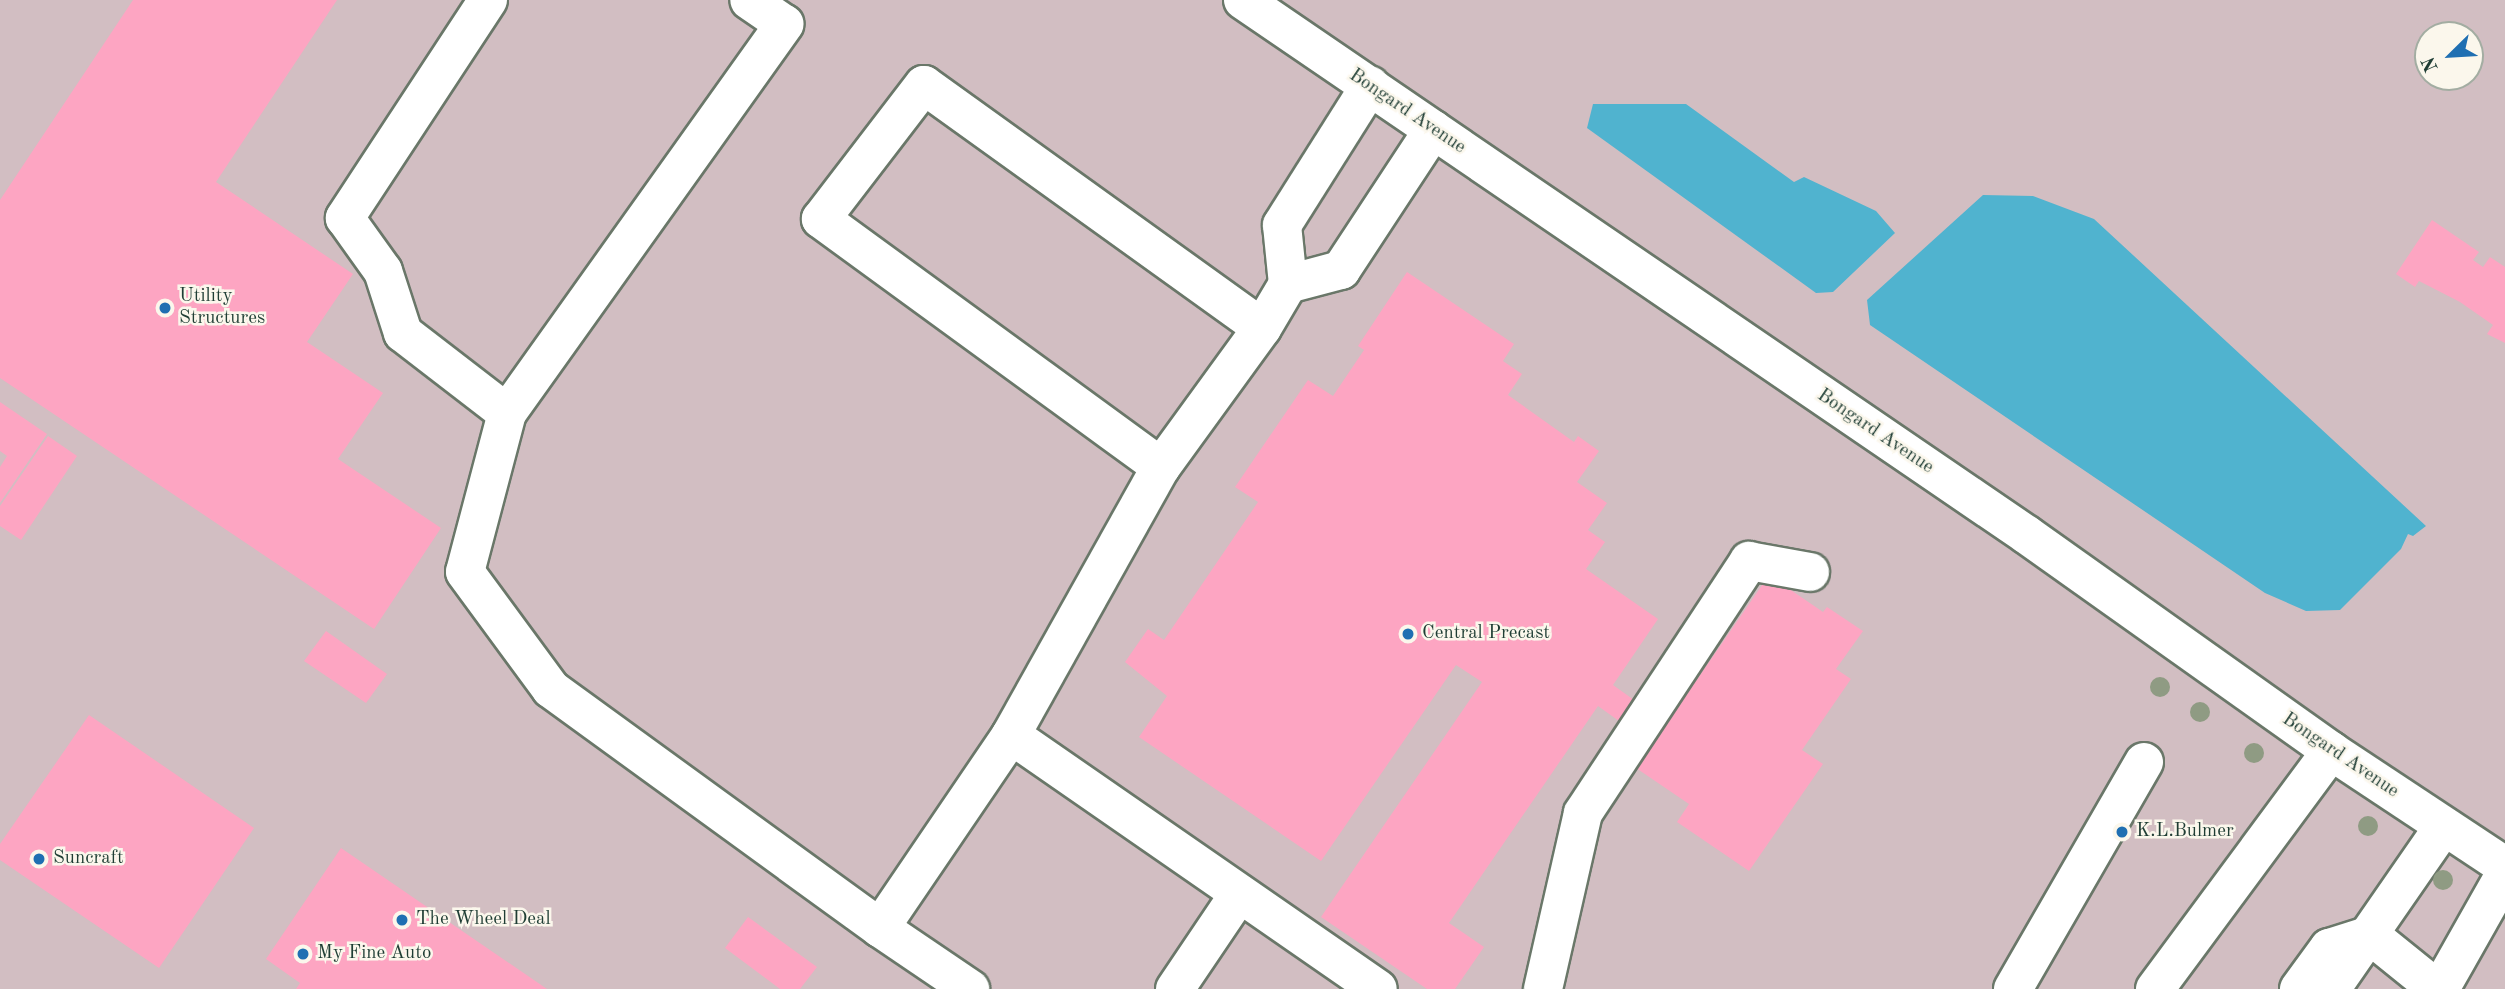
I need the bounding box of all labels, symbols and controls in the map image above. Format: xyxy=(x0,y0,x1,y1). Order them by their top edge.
north arrow xyxy=(2414,21,2484,91)
text: N xyxy=(2420,53,2443,74)
street label: Bongard Avenue xyxy=(1344,65,1470,159)
place label: Utility Structures xyxy=(179,286,265,330)
marker: Utility Structures xyxy=(157,300,173,316)
street label: Bongard Avenue xyxy=(1812,385,1938,479)
place label: Central Precast xyxy=(1422,623,1550,645)
marker: Central Precast xyxy=(1400,626,1416,642)
street label: Bongard Avenue xyxy=(2277,709,2403,803)
place label: K.L.Bulmer xyxy=(2136,821,2234,843)
marker: K.L.Bulmer xyxy=(2114,824,2130,840)
place label: Suncraft xyxy=(53,848,124,870)
marker: Suncraft xyxy=(31,851,47,867)
place label: The Wheel Deal xyxy=(416,909,551,931)
marker: The Wheel Deal xyxy=(394,912,410,928)
place label: My Fine Auto xyxy=(317,943,431,965)
marker: My Fine Auto xyxy=(295,946,311,962)

